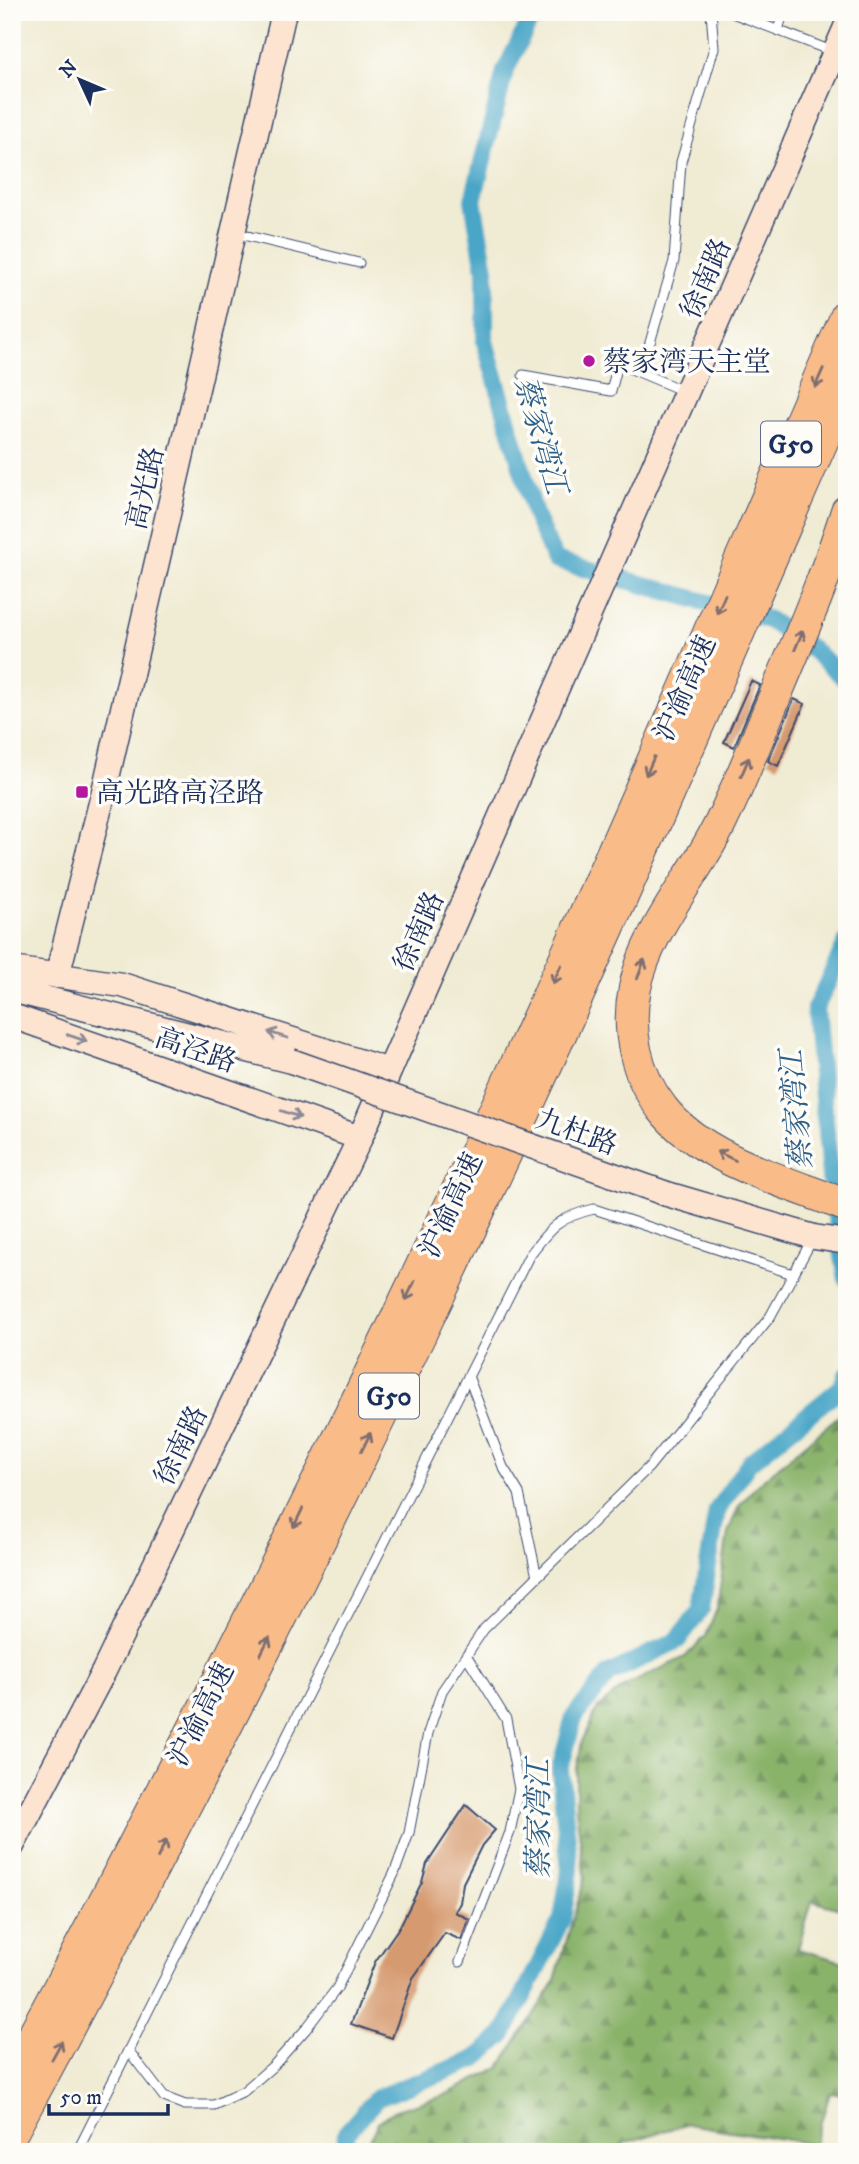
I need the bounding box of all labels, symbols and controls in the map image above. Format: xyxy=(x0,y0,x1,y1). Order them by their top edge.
north arrow xyxy=(46,46,116,116)
text: N xyxy=(55,55,83,83)
street label: 徐南路 xyxy=(673,233,739,324)
place label: 蔡家湾天主堂 xyxy=(603,345,771,380)
marker: 蔡家湾天主堂 xyxy=(581,353,597,369)
one-way arrow xyxy=(812,366,825,388)
water label: 蔡家湾江 xyxy=(505,373,575,502)
road number: G50 xyxy=(761,422,821,466)
street label: 高光路 xyxy=(119,443,172,533)
one-way arrow xyxy=(714,593,727,615)
street label: 沪渝高速 xyxy=(647,630,724,747)
one-way arrow xyxy=(794,630,807,651)
one-way arrow xyxy=(642,755,655,776)
one-way arrow xyxy=(739,757,752,779)
place label: 高光路高泾路 xyxy=(96,776,264,811)
marker: 高光路高泾路 xyxy=(74,784,90,800)
street label: 徐南路 xyxy=(386,886,452,977)
one-way arrow xyxy=(636,959,648,981)
one-way arrow xyxy=(550,963,563,984)
street label: 高泾路 xyxy=(150,1020,241,1081)
one-way arrow xyxy=(267,1028,289,1041)
one-way arrow xyxy=(65,1033,87,1046)
water label: 蔡家湾江 xyxy=(773,1045,821,1171)
street label: 九杜路 xyxy=(531,1102,622,1163)
one-way arrow xyxy=(280,1109,302,1121)
street label: 沪渝高速 xyxy=(412,1147,491,1264)
one-way arrow xyxy=(716,1148,736,1162)
one-way arrow xyxy=(402,1280,416,1301)
road number: G50 xyxy=(359,1373,419,1418)
street label: 徐南路 xyxy=(147,1400,215,1491)
one-way arrow xyxy=(360,1432,374,1453)
one-way arrow xyxy=(291,1507,305,1528)
one-way arrow xyxy=(259,1636,273,1657)
street label: 沪渝高速 xyxy=(160,1657,242,1773)
water label: 蔡家湾江 xyxy=(521,1755,558,1879)
one-way arrow xyxy=(156,1839,170,1860)
one-way arrow xyxy=(50,2041,64,2061)
scale bar xyxy=(49,2073,168,2117)
text: 50 m xyxy=(60,2085,102,2111)

